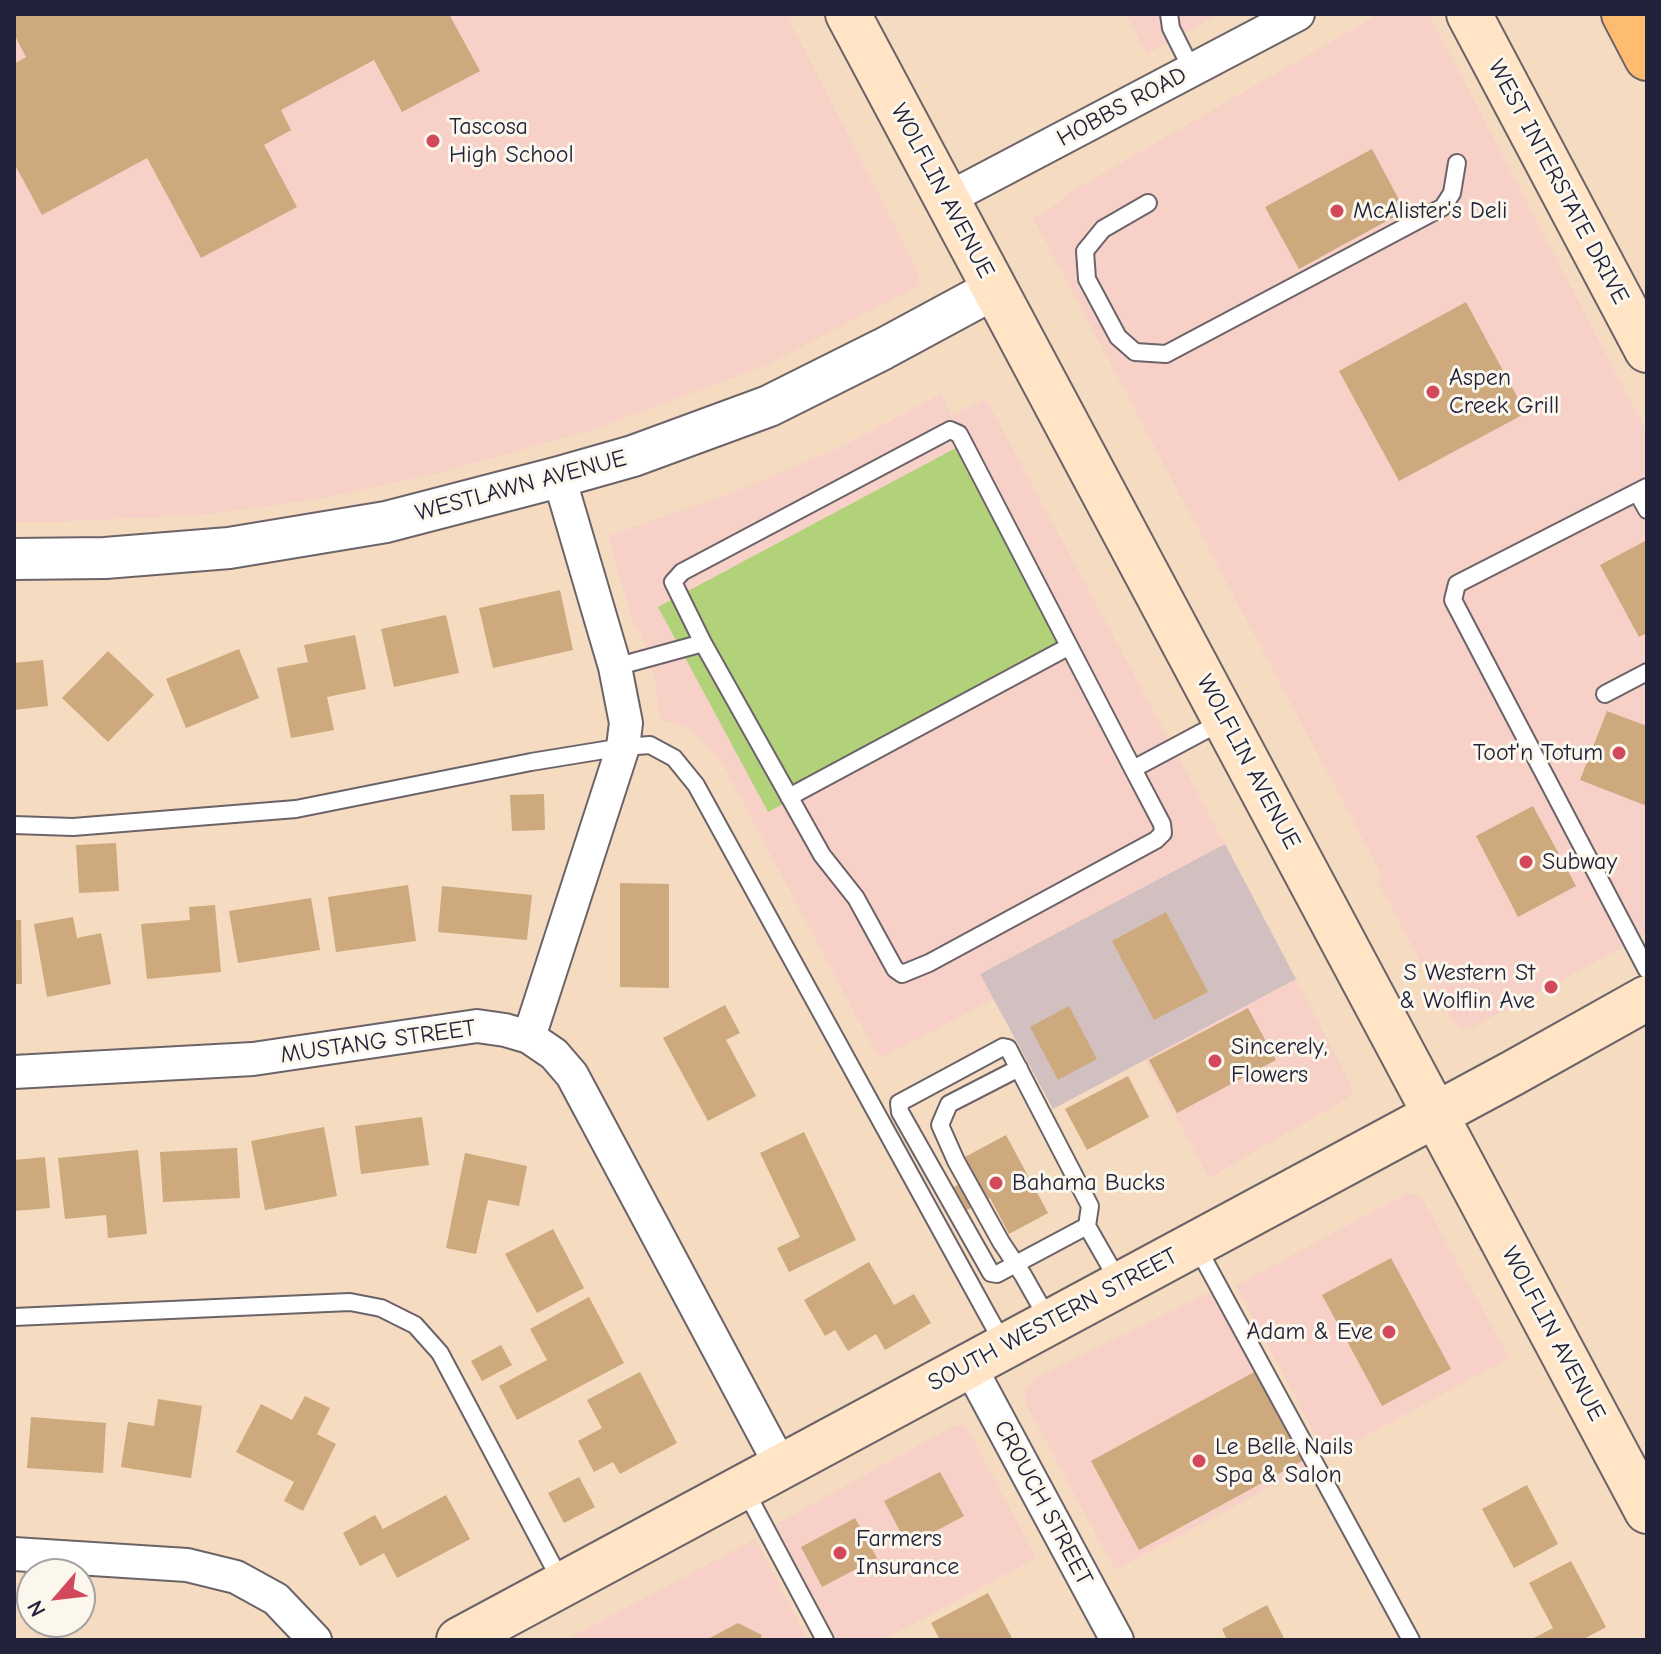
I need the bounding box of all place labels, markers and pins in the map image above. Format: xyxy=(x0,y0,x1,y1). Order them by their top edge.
place label: Tascosa High School xyxy=(449,113,574,169)
marker: Tascosa High School xyxy=(424,132,442,150)
place label: McAlister's Deli xyxy=(1353,197,1508,225)
marker: McAlister's Deli xyxy=(1328,202,1346,220)
place label: Aspen Creek Grill xyxy=(1449,364,1559,420)
marker: Aspen Creek Grill xyxy=(1424,383,1442,401)
place label: Toot'n Totum xyxy=(1473,739,1603,767)
marker: Toot'n Totum xyxy=(1610,744,1628,762)
place label: Subway xyxy=(1542,848,1617,876)
marker: Subway xyxy=(1517,853,1535,871)
place label: S Western St & Wolflin Ave xyxy=(1400,959,1535,1015)
marker: S Western St & Wolflin Ave xyxy=(1542,978,1560,996)
place label: Sincerely, Flowers xyxy=(1231,1033,1328,1089)
marker: Sincerely, Flowers xyxy=(1206,1052,1224,1070)
place label: Bahama Bucks xyxy=(1012,1169,1165,1197)
marker: Bahama Bucks xyxy=(987,1174,1005,1192)
place label: Adam & Eve xyxy=(1247,1318,1373,1346)
marker: Adam & Eve xyxy=(1380,1323,1398,1341)
place label: Le Belle Nails Spa & Salon xyxy=(1215,1433,1353,1489)
marker: Le Belle Nails Spa & Salon xyxy=(1190,1452,1208,1470)
place label: Farmers Insurance xyxy=(856,1525,959,1581)
marker: Farmers Insurance xyxy=(831,1544,849,1562)

